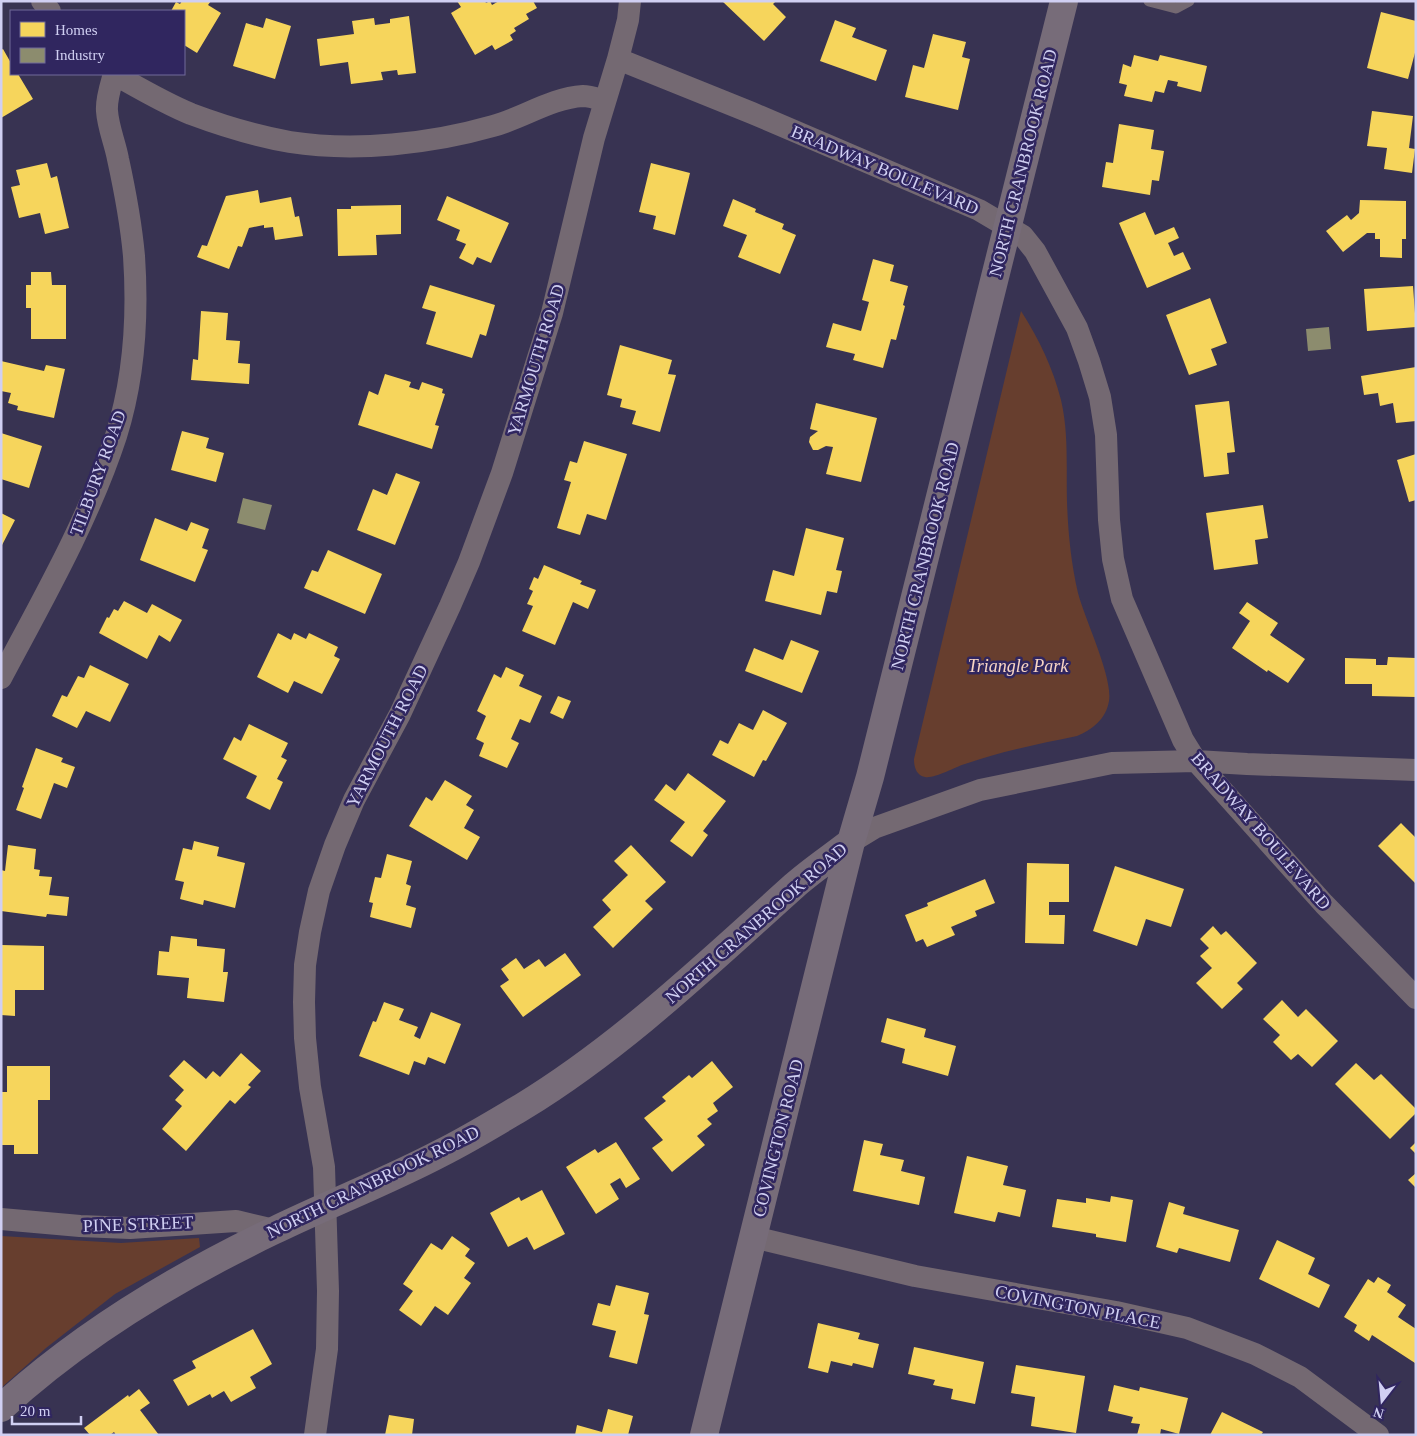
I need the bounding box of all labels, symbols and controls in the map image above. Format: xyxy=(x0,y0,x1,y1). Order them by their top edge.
legend xyxy=(10,10,185,75)
text: Homes xyxy=(55,22,98,38)
text: Industry xyxy=(55,47,105,63)
street label: NORTH CRANBROOK ROAD xyxy=(985,47,1061,279)
street label: BRADWAY BOULEVARD xyxy=(788,121,982,219)
street label: YARMOUTH ROAD xyxy=(503,282,569,438)
street label: TILBURY ROAD xyxy=(66,408,130,538)
street label: NORTH CRANBROOK ROAD xyxy=(887,440,963,672)
park label: Triangle Park xyxy=(968,656,1069,676)
street label: YARMOUTH ROAD xyxy=(342,661,432,811)
street label: BRADWAY BOULEVARD xyxy=(1187,748,1335,914)
street label: NORTH CRANBROOK ROAD xyxy=(661,839,851,1007)
street label: COVINGTON ROAD xyxy=(749,1057,807,1219)
street label: NORTH CRANBROOK ROAD xyxy=(263,1122,483,1242)
street label: PINE STREET xyxy=(82,1212,194,1236)
street label: COVINGTON PLACE xyxy=(994,1281,1162,1333)
north arrow xyxy=(1357,1376,1407,1426)
scale bar xyxy=(12,1394,81,1426)
text: 20 m xyxy=(20,1403,51,1419)
text: N xyxy=(1372,1404,1385,1422)

